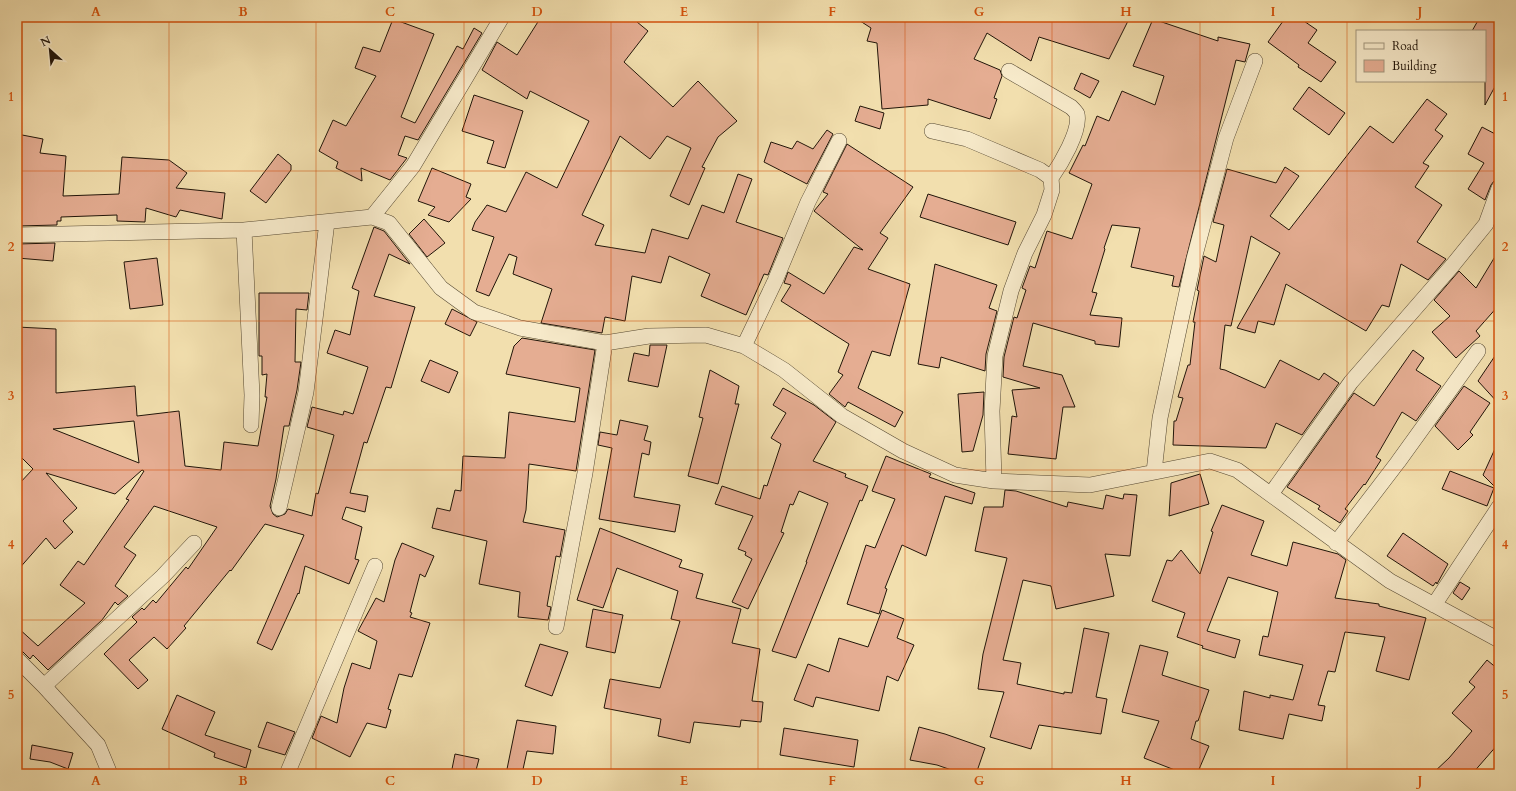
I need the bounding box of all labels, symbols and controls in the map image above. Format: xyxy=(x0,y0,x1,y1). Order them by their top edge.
text: A xyxy=(91,3,101,21)
text: B xyxy=(238,3,248,21)
text: C xyxy=(385,3,395,21)
text: D xyxy=(531,3,543,21)
text: E xyxy=(680,3,688,21)
text: F xyxy=(828,3,836,21)
text: G xyxy=(974,3,985,21)
text: H xyxy=(1120,3,1132,21)
text: I xyxy=(1270,3,1276,21)
text: J xyxy=(1416,3,1423,21)
north arrow xyxy=(30,30,70,70)
legend xyxy=(1356,30,1486,82)
text: N xyxy=(38,32,54,50)
text: Road xyxy=(1392,38,1419,54)
text: Building xyxy=(1392,58,1437,74)
text: 1 xyxy=(8,88,14,106)
text: 1 xyxy=(1502,88,1508,106)
text: 2 xyxy=(8,238,15,256)
text: 2 xyxy=(1502,238,1509,256)
text: 3 xyxy=(8,387,15,405)
text: 3 xyxy=(1502,387,1509,405)
text: 4 xyxy=(8,536,15,554)
text: 4 xyxy=(1502,536,1509,554)
text: 5 xyxy=(8,686,14,704)
text: 5 xyxy=(1502,686,1508,704)
text: A xyxy=(91,772,101,790)
text: B xyxy=(238,772,248,790)
text: C xyxy=(385,772,395,790)
text: D xyxy=(531,772,543,790)
text: E xyxy=(680,772,688,790)
text: F xyxy=(828,772,836,790)
text: G xyxy=(974,772,985,790)
text: H xyxy=(1120,772,1132,790)
text: I xyxy=(1270,772,1276,790)
text: J xyxy=(1416,772,1423,790)

